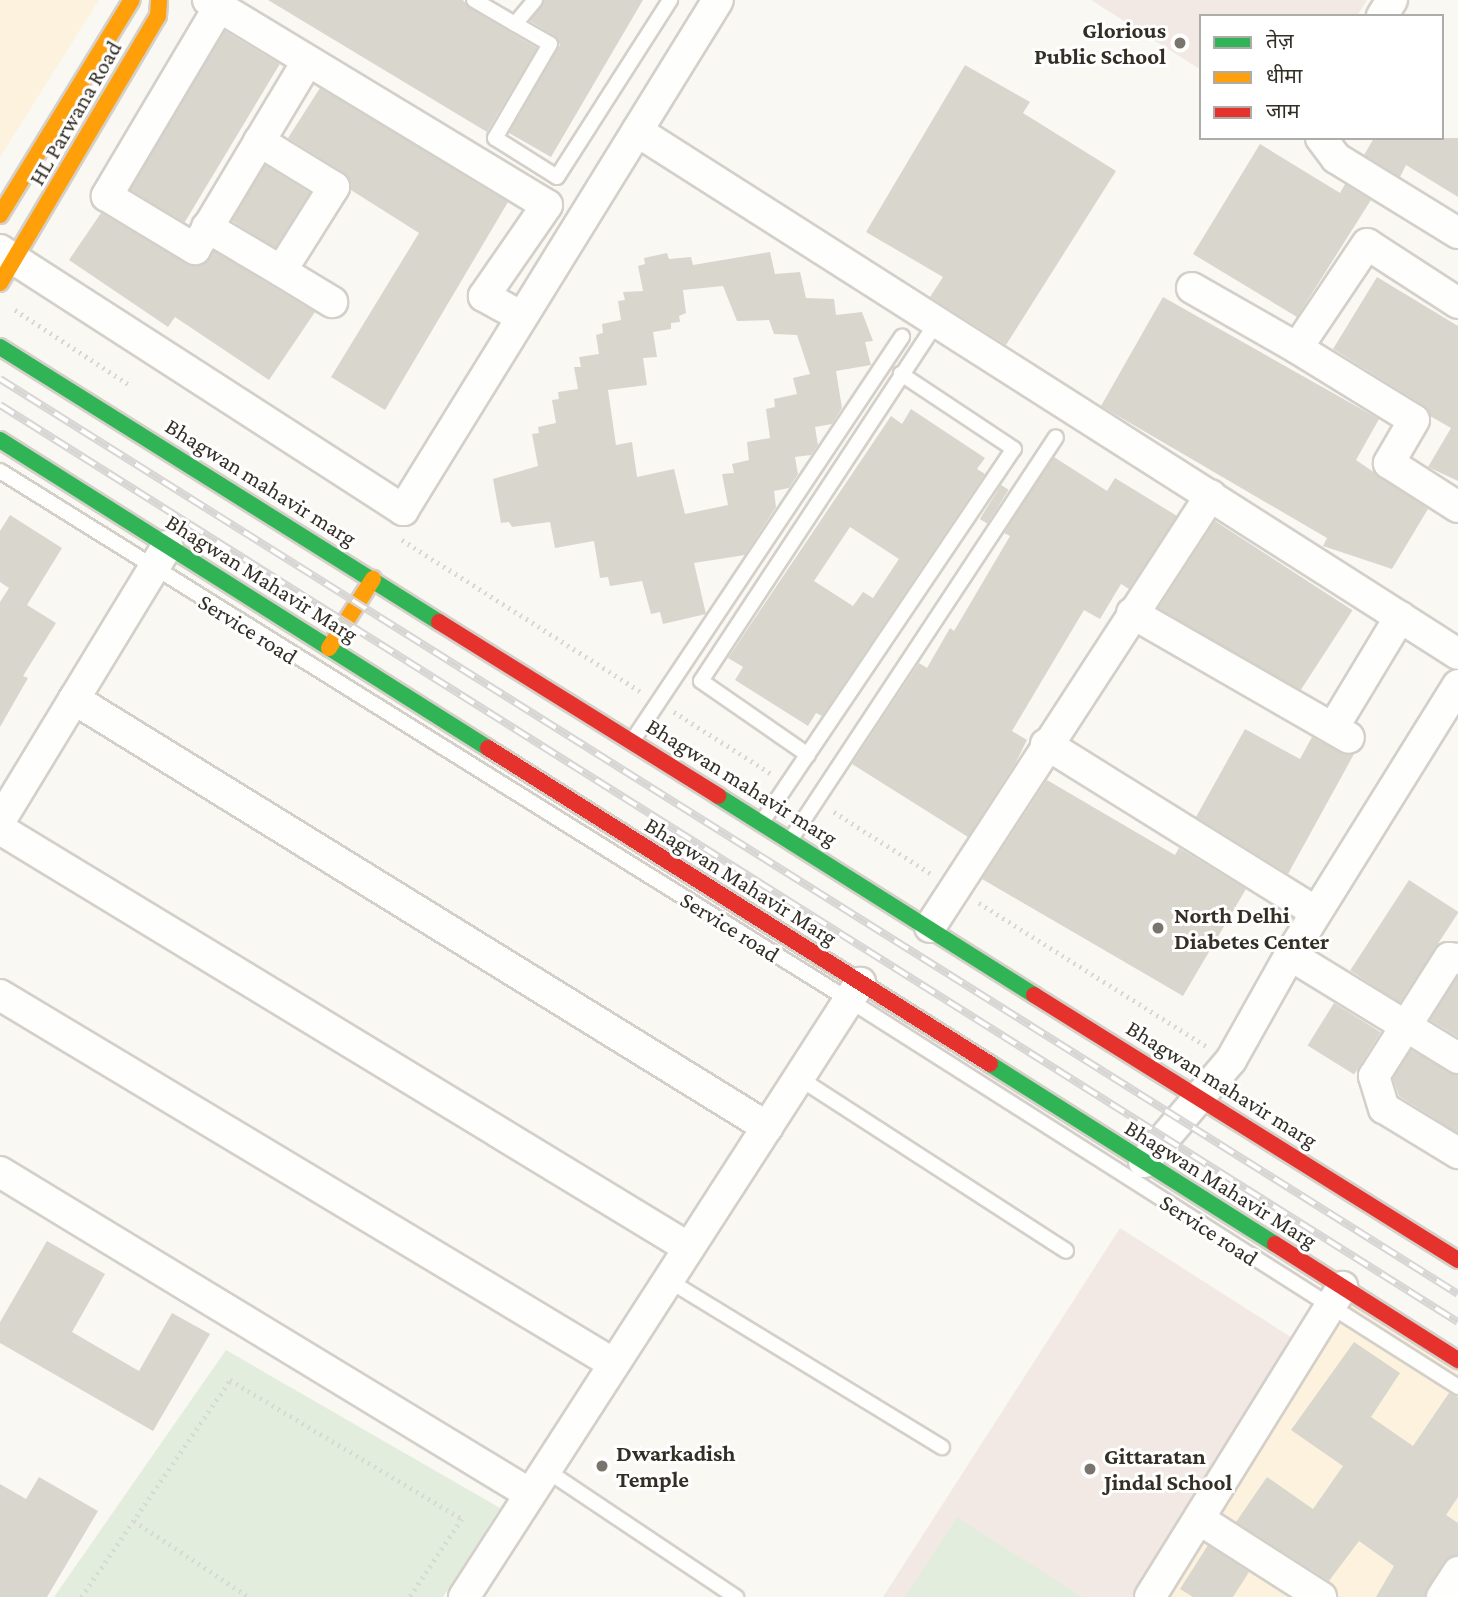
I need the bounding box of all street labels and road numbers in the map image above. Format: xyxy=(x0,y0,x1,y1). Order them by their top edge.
street label: HL Parwana Road xyxy=(22,36,128,190)
street label: Bhagwan mahavir marg xyxy=(160,412,362,552)
street label: Bhagwan Mahavir Marg xyxy=(161,508,363,648)
street label: Service road xyxy=(193,588,303,670)
street label: Bhagwan mahavir marg xyxy=(641,712,843,852)
street label: Bhagwan Mahavir Marg xyxy=(640,811,842,951)
street label: Service road xyxy=(675,886,785,968)
street label: Bhagwan mahavir marg xyxy=(1121,1014,1323,1154)
street label: Bhagwan Mahavir Marg xyxy=(1120,1114,1322,1254)
street label: Service road xyxy=(1155,1188,1263,1272)

